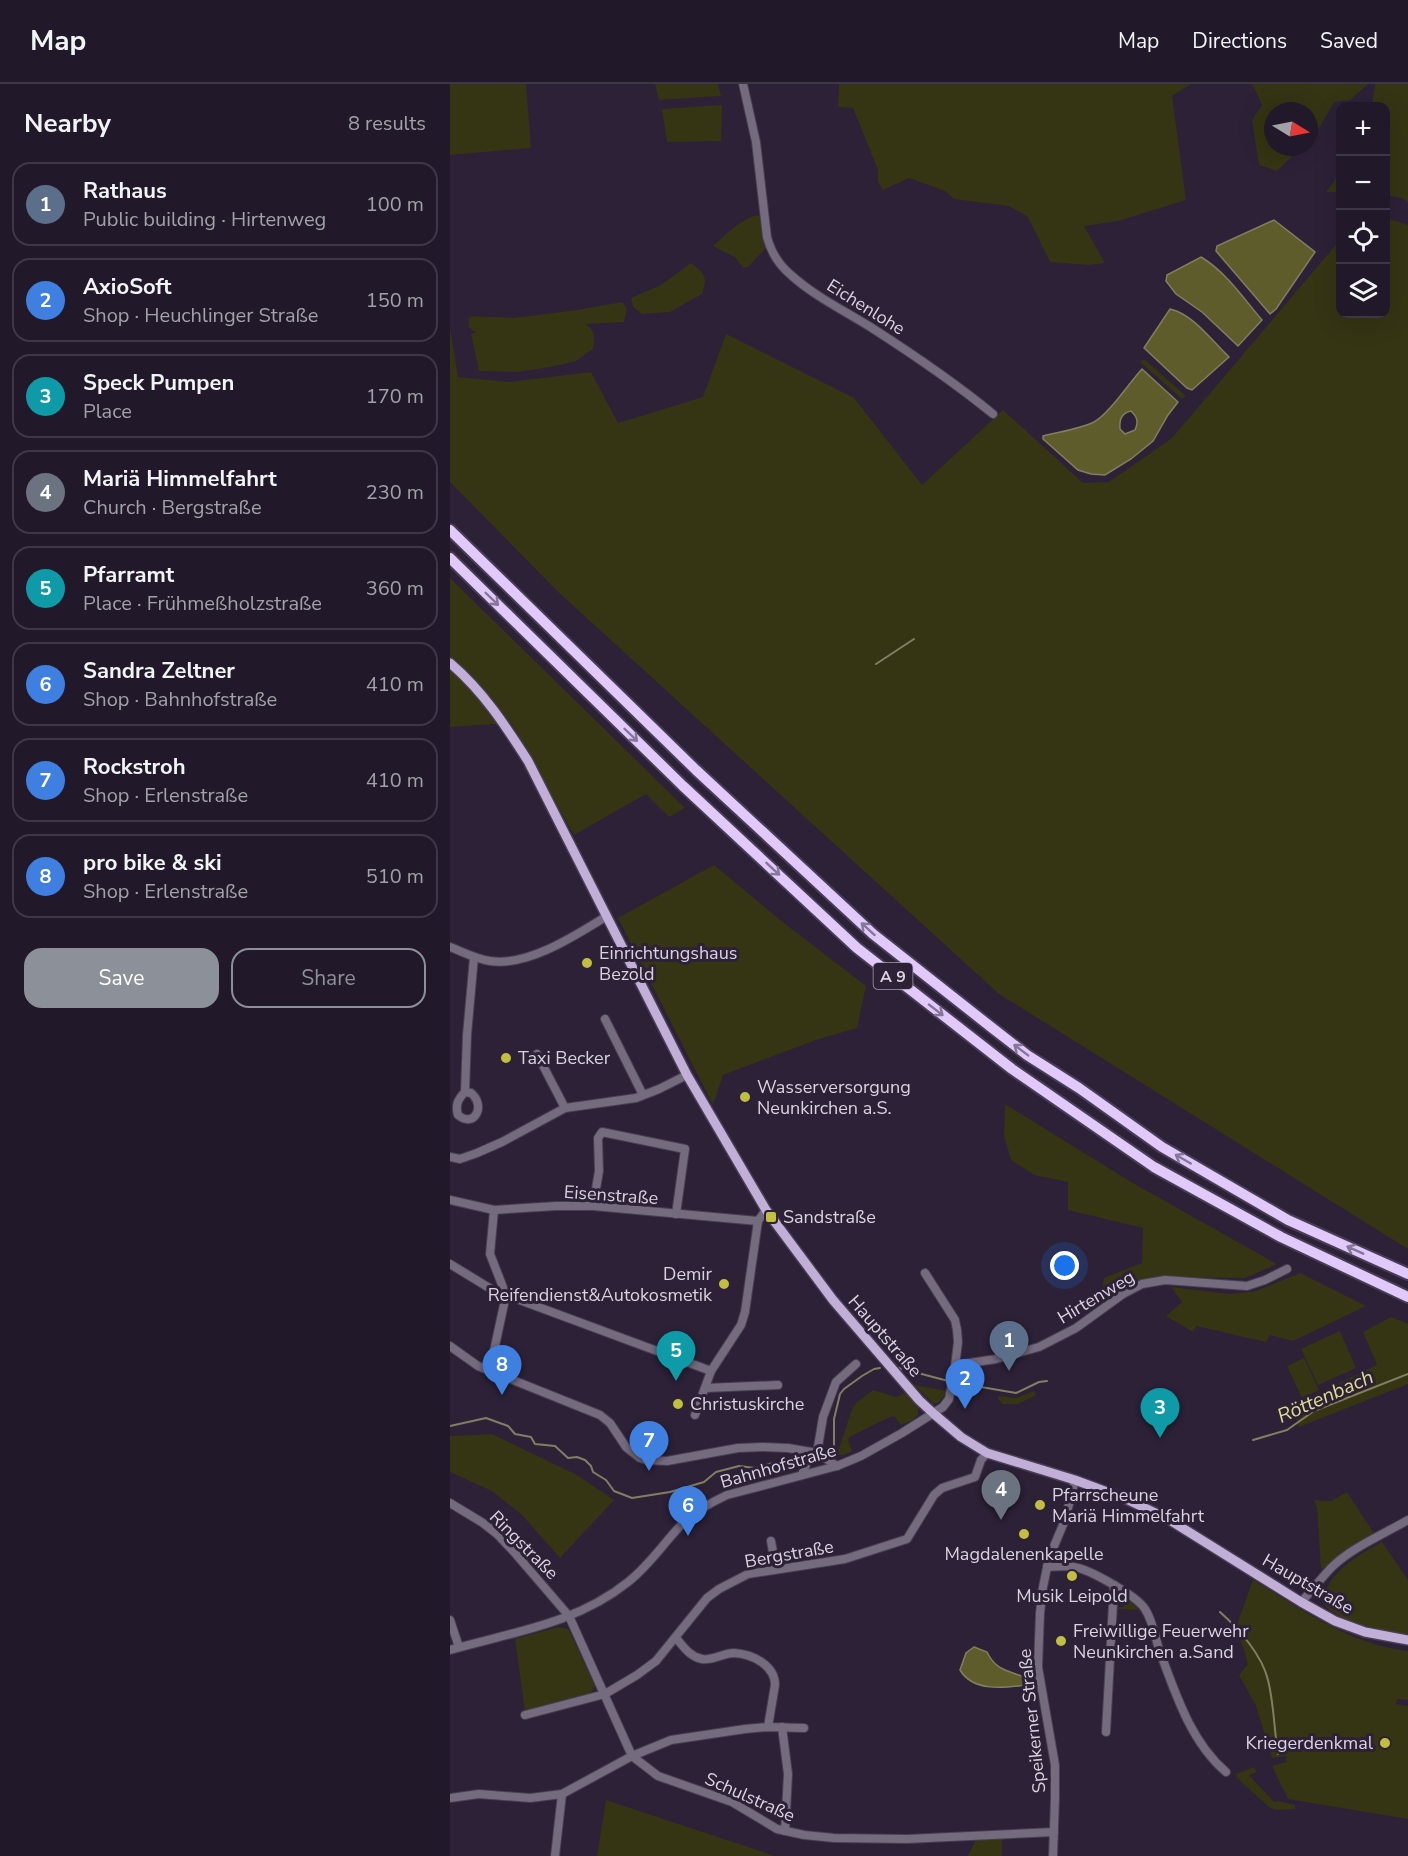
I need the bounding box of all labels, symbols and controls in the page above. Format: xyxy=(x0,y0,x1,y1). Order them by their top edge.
text: Map xyxy=(30,22,86,60)
text: Map xyxy=(1118,27,1159,55)
text: Directions xyxy=(1192,27,1287,55)
text: Saved xyxy=(1320,27,1378,55)
north arrow xyxy=(1264,102,1318,156)
map controls xyxy=(1336,102,1390,318)
button: + xyxy=(1336,102,1390,156)
text: Nearby xyxy=(24,106,111,141)
text: 8 results xyxy=(348,110,426,137)
button: − xyxy=(1336,156,1390,210)
text: Rathaus xyxy=(83,176,167,206)
text: 1 xyxy=(40,191,52,218)
text: 100 m xyxy=(366,191,424,218)
text: Public building · Hirtenweg xyxy=(83,206,326,233)
button: locate xyxy=(1336,210,1390,264)
button: layers xyxy=(1336,264,1390,318)
text: AxioSoft xyxy=(83,272,171,302)
street label: Eichenlohe xyxy=(822,273,910,341)
text: 2 xyxy=(40,287,52,314)
text: 150 m xyxy=(366,287,424,314)
text: Shop · Heuchlinger Straße xyxy=(83,302,318,329)
text: Speck Pumpen xyxy=(83,368,234,398)
text: 3 xyxy=(40,383,52,410)
text: 170 m xyxy=(366,383,424,410)
text: Place xyxy=(83,398,132,425)
text: Mariä Himmelfahrt xyxy=(83,464,277,494)
text: 4 xyxy=(40,479,52,506)
text: 230 m xyxy=(366,479,424,506)
text: Church · Bergstraße xyxy=(83,494,262,521)
text: Pfarramt xyxy=(83,560,174,590)
text: 5 xyxy=(40,575,52,602)
text: 360 m xyxy=(366,575,424,602)
text: Place · Frühmeßholzstraße xyxy=(83,590,322,617)
one-way arrow xyxy=(484,591,499,606)
text: Sandra Zeltner xyxy=(83,656,235,686)
text: 6 xyxy=(40,671,52,698)
text: 410 m xyxy=(366,671,424,698)
text: Shop · Bahnhofstraße xyxy=(83,686,277,713)
one-way arrow xyxy=(624,728,639,742)
text: Rockstroh xyxy=(83,752,186,782)
text: 7 xyxy=(40,767,52,794)
text: 410 m xyxy=(366,767,424,794)
text: Shop · Erlenstraße xyxy=(83,782,248,809)
text: pro bike & ski xyxy=(83,848,222,878)
one-way arrow xyxy=(765,862,780,876)
text: 8 xyxy=(40,863,52,890)
text: 510 m xyxy=(366,863,424,890)
text: Shop · Erlenstraße xyxy=(83,878,248,905)
one-way arrow xyxy=(861,922,876,936)
place label: Einrichtungshaus Bezold xyxy=(599,941,737,986)
button: Save xyxy=(24,948,219,1008)
button: Share xyxy=(231,948,426,1008)
marker: Einrichtungshaus Bezold xyxy=(580,956,594,970)
road number: A 9 xyxy=(874,963,912,989)
one-way arrow xyxy=(928,1004,944,1017)
one-way arrow xyxy=(1013,1044,1029,1057)
place label: Taxi Becker xyxy=(518,1046,611,1070)
marker: Taxi Becker xyxy=(499,1051,513,1065)
place label: Wasserversorgung Neunkirchen a.S. xyxy=(757,1075,911,1120)
marker: Wasserversorgung Neunkirchen a.S. xyxy=(738,1090,752,1104)
one-way arrow xyxy=(1175,1152,1192,1164)
street label: Eisenstraße xyxy=(563,1180,659,1210)
place label: Sandstraße xyxy=(783,1205,876,1229)
marker: Sandstraße xyxy=(764,1210,778,1224)
one-way arrow xyxy=(1346,1244,1364,1256)
your location xyxy=(1050,1251,1079,1280)
place label: Demir Reifendienst&Autokosmetik xyxy=(488,1262,713,1307)
street label: Hirtenweg xyxy=(1053,1265,1139,1329)
marker: Demir Reifendienst&Autokosmetik xyxy=(717,1277,731,1291)
street label: Hauptstraße xyxy=(843,1290,927,1382)
pin: 1 xyxy=(990,1322,1028,1371)
pin: 5 xyxy=(656,1332,696,1381)
pin: 8 xyxy=(482,1346,522,1395)
pin: 2 xyxy=(946,1360,984,1409)
water label: Röttenbach xyxy=(1273,1363,1378,1430)
pin: 3 xyxy=(1140,1388,1180,1438)
place label: Christuskirche xyxy=(690,1392,804,1416)
marker: Christuskirche xyxy=(671,1397,685,1411)
pin: 7 xyxy=(630,1422,668,1471)
street label: Bahnhofstraße xyxy=(717,1438,839,1494)
pin: 4 xyxy=(982,1470,1020,1520)
place label: Pfarrscheune Mariä Himmelfahrt xyxy=(1052,1483,1205,1528)
pin: 6 xyxy=(668,1486,708,1536)
marker: Pfarrscheune Mariä Himmelfahrt xyxy=(1033,1498,1047,1512)
street label: Ringstraße xyxy=(484,1505,564,1585)
marker: Magdalenenkapelle xyxy=(1017,1527,1031,1541)
street label: Bergstraße xyxy=(743,1534,835,1574)
place label: Magdalenenkapelle xyxy=(944,1542,1104,1566)
street label: Hauptstraße xyxy=(1258,1548,1358,1620)
marker: Musik Leipold xyxy=(1065,1569,1079,1583)
place label: Musik Leipold xyxy=(1016,1584,1128,1608)
place label: Freiwillige Feuerwehr Neunkirchen a.Sand xyxy=(1073,1619,1249,1664)
marker: Freiwillige Feuerwehr Neunkirchen a.Sand xyxy=(1054,1634,1068,1648)
street label: Speikerner Straße xyxy=(1012,1648,1052,1794)
place label: Kriegerdenkmal xyxy=(1246,1731,1374,1755)
marker: Kriegerdenkmal xyxy=(1378,1736,1392,1750)
street label: Schulstraße xyxy=(701,1766,799,1828)

